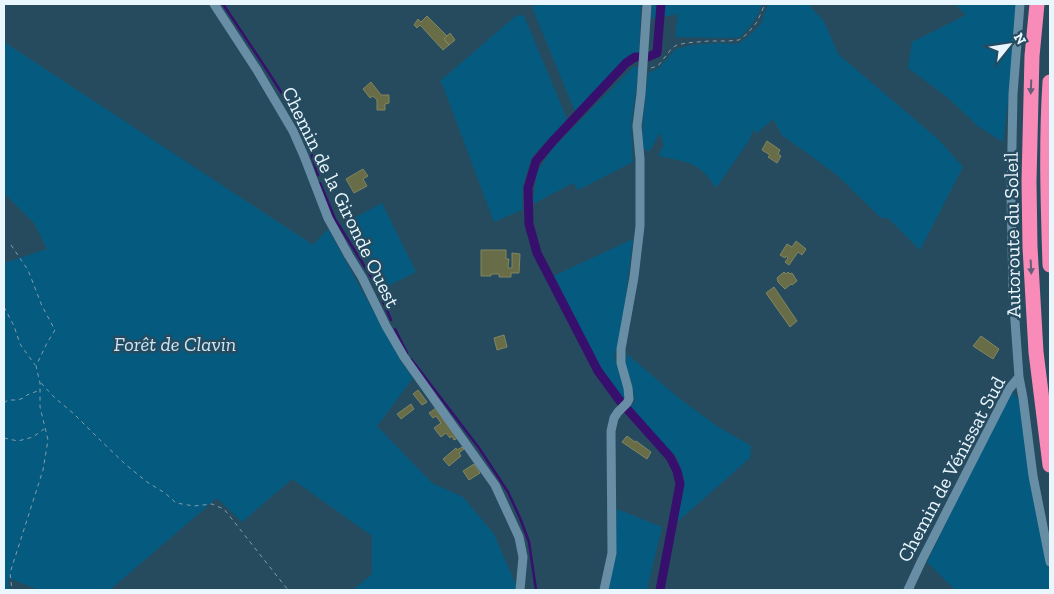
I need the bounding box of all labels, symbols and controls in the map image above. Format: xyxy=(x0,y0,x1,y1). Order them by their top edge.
north arrow xyxy=(984,20,1034,70)
text: N xyxy=(1010,30,1030,48)
one-way arrow xyxy=(1027,80,1035,96)
street label: Chemin de la Gironde Ouest xyxy=(277,83,405,312)
street label: Autoroute du Soleil xyxy=(999,152,1025,318)
one-way arrow xyxy=(1027,259,1035,275)
park label: Forêt de Clavin xyxy=(114,332,236,356)
street label: Chemin de Vénissat Sud xyxy=(892,372,1010,566)

